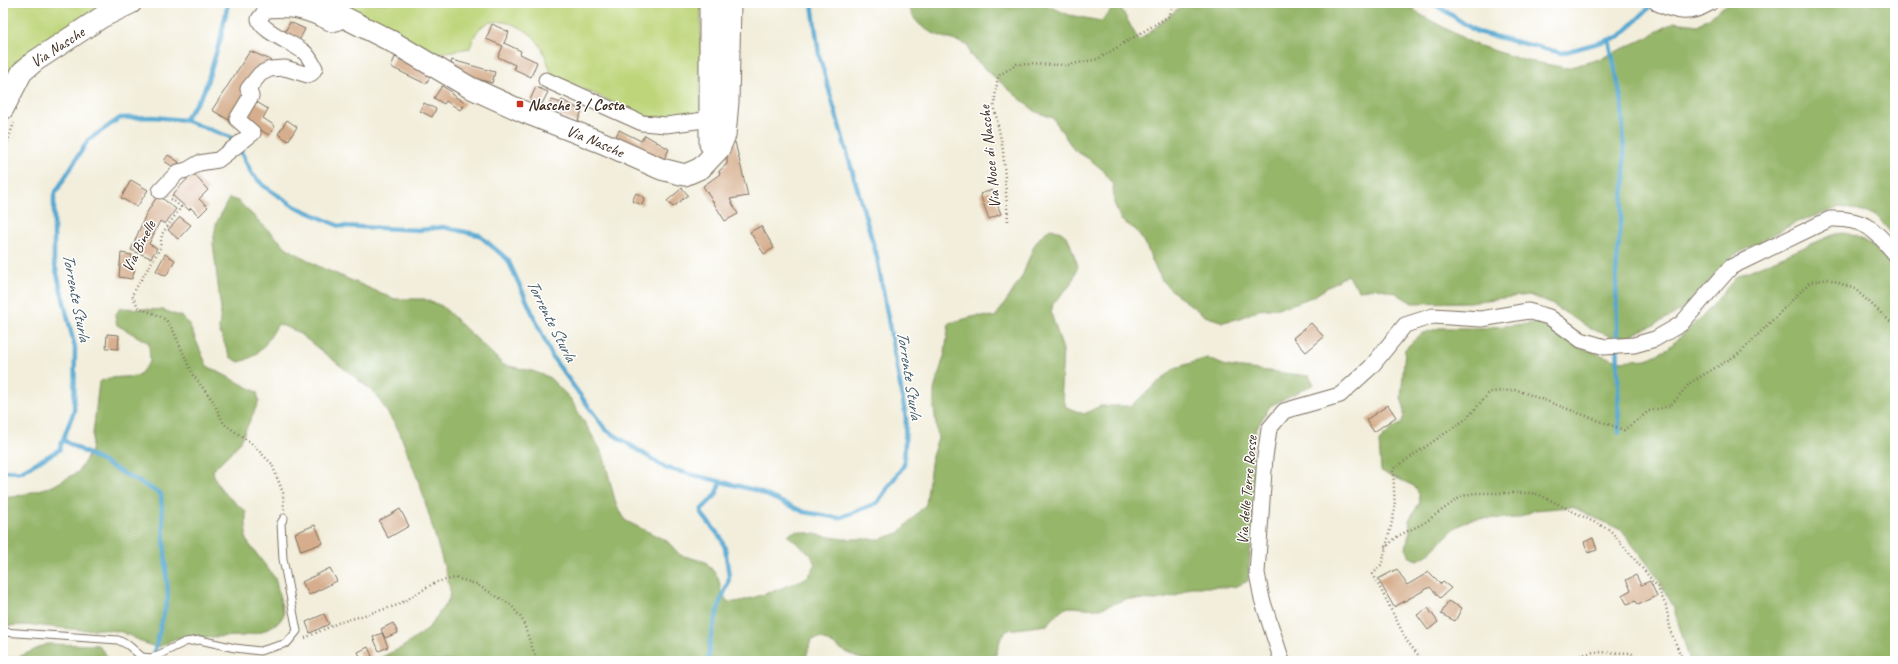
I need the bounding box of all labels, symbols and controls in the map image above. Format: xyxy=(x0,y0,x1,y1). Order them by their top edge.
street label: Via Nasche xyxy=(27,21,90,72)
place label: Nasche 3 / Costa xyxy=(528,95,626,115)
marker: Nasche 3 / Costa xyxy=(515,99,525,109)
street label: Via Noce di Nasche xyxy=(974,103,1005,209)
street label: Via Nasche xyxy=(564,121,629,163)
street label: Via Binelle xyxy=(117,216,161,276)
water label: Torrente Sturla xyxy=(58,251,96,345)
water label: Torrente Sturla xyxy=(522,276,582,367)
water label: Torrente Sturla xyxy=(892,330,927,423)
street label: Via delle Terre Rosse xyxy=(1232,433,1262,545)

